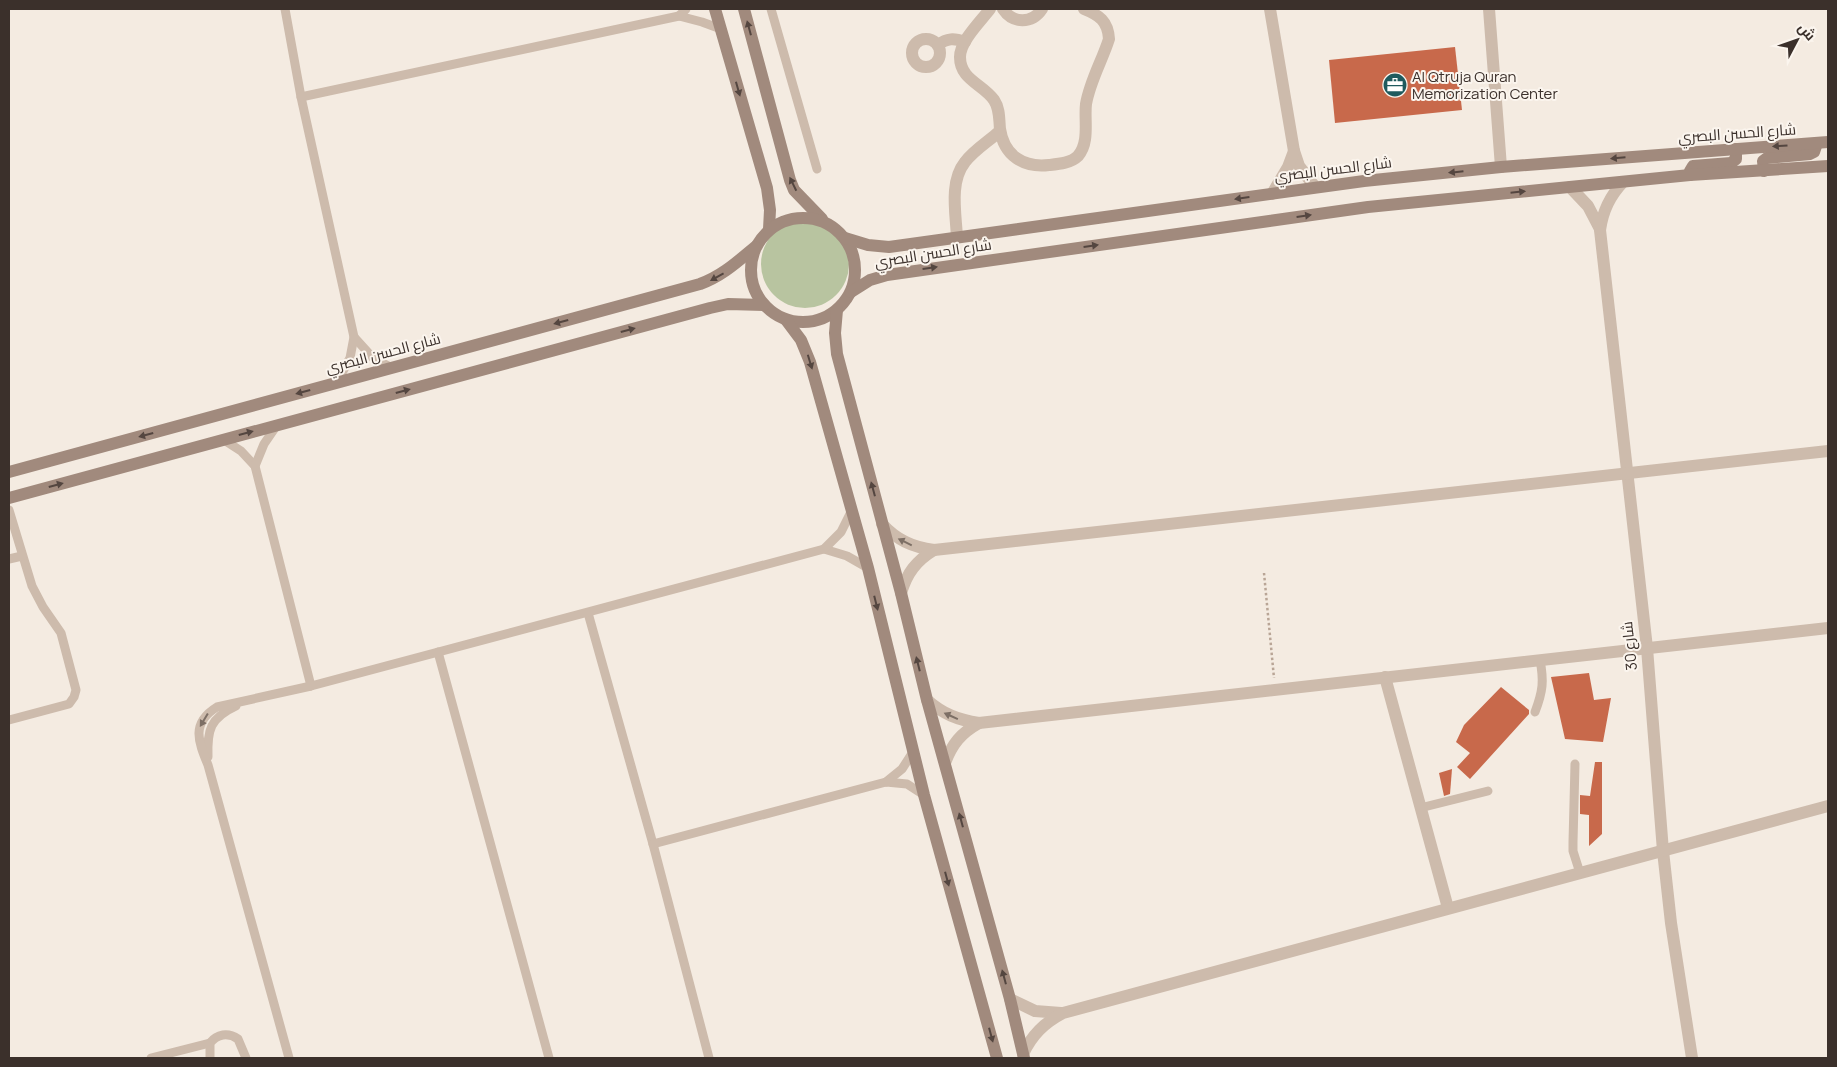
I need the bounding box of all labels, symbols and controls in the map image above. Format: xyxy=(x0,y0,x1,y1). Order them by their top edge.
north arrow xyxy=(1772,15,1822,65)
text: ش xyxy=(1794,18,1820,44)
one-way arrow xyxy=(745,20,753,35)
place label: Al Qtruja Quran Memorization Center xyxy=(1412,66,1558,104)
office icon: Al Qtruja Quran Memorization Center xyxy=(1382,72,1408,98)
one-way arrow xyxy=(735,82,743,97)
street label: شارع الحسن البصري xyxy=(1677,118,1797,150)
one-way arrow xyxy=(1771,142,1787,150)
street label: شارع الحسن البصري xyxy=(1273,151,1393,189)
one-way arrow xyxy=(1609,154,1625,162)
one-way arrow xyxy=(1447,168,1463,176)
one-way arrow xyxy=(788,177,797,192)
one-way arrow xyxy=(1510,188,1526,196)
one-way arrow xyxy=(1234,194,1250,202)
one-way arrow xyxy=(1296,211,1312,219)
street label: شارع الحسن البصري xyxy=(873,233,993,275)
one-way arrow xyxy=(1083,241,1099,249)
one-way arrow xyxy=(922,264,938,272)
one-way arrow xyxy=(710,272,724,281)
one-way arrow xyxy=(554,318,569,326)
one-way arrow xyxy=(620,326,635,334)
street label: شارع الحسن البصري xyxy=(323,328,443,380)
one-way arrow xyxy=(807,354,814,369)
one-way arrow xyxy=(396,387,411,395)
one-way arrow xyxy=(296,388,311,396)
one-way arrow xyxy=(239,429,254,437)
one-way arrow xyxy=(139,431,154,439)
one-way arrow xyxy=(48,481,63,489)
one-way arrow xyxy=(868,482,876,497)
one-way arrow xyxy=(898,538,913,547)
one-way arrow xyxy=(872,595,880,610)
street label: شارع 30 xyxy=(1616,620,1643,672)
one-way arrow xyxy=(914,656,922,671)
one-way arrow xyxy=(944,711,958,719)
one-way arrow xyxy=(199,714,208,727)
one-way arrow xyxy=(957,813,965,828)
one-way arrow xyxy=(944,871,952,886)
one-way arrow xyxy=(1000,969,1008,984)
one-way arrow xyxy=(987,1028,995,1043)

